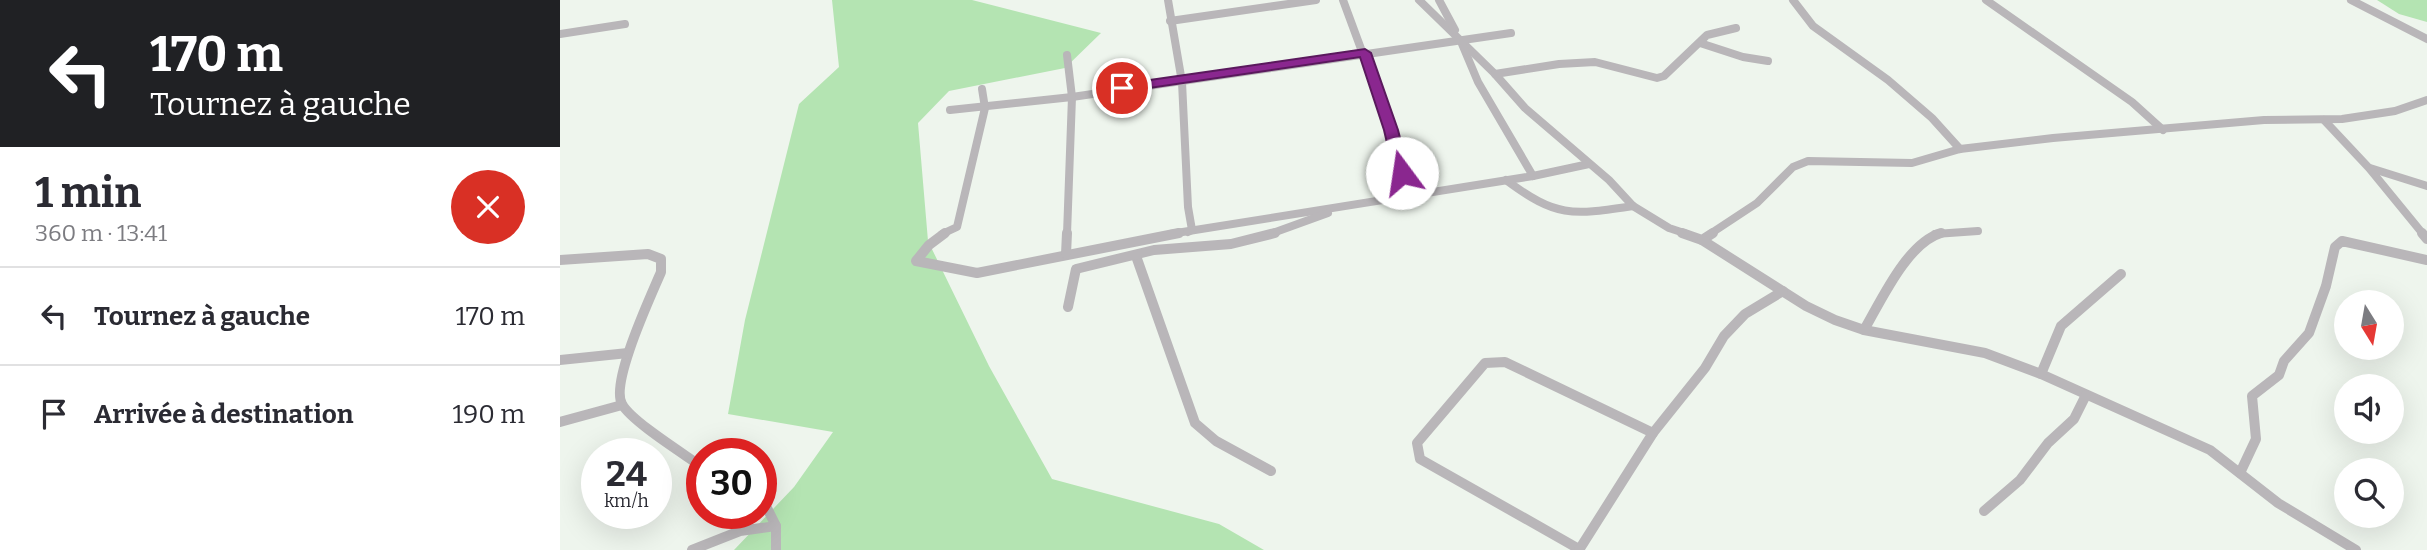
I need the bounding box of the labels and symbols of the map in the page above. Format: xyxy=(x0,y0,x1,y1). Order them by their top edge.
pin xyxy=(1092,58,1152,118)
position arrow xyxy=(1365,136,1439,210)
north arrow xyxy=(2334,290,2404,360)
speed limit sign: 30 xyxy=(686,438,777,529)

